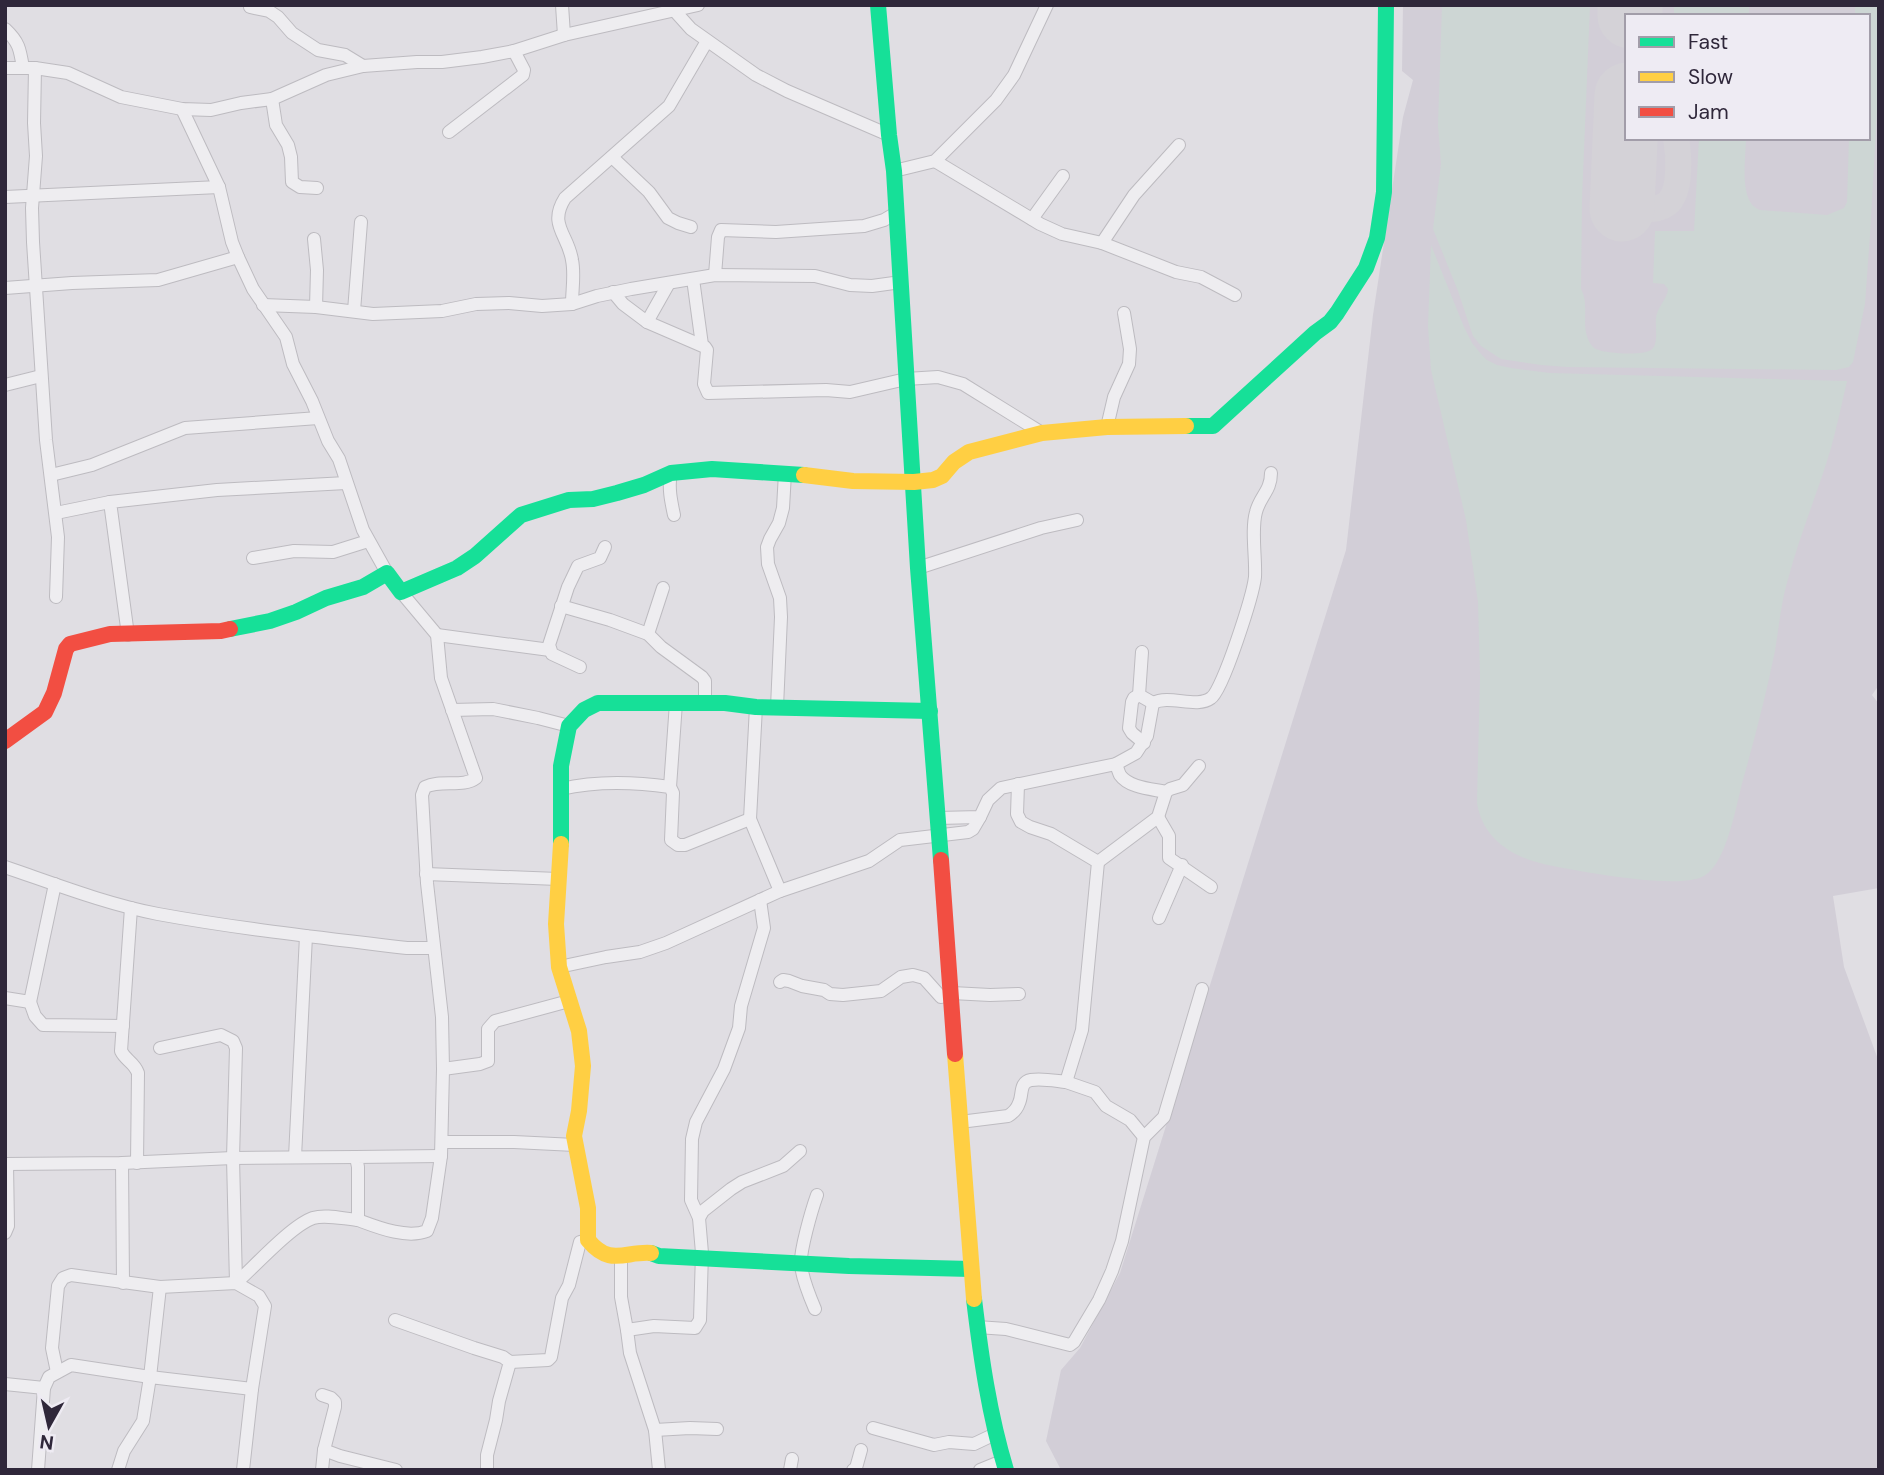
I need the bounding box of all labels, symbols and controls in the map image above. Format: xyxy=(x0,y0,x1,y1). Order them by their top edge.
legend xyxy=(1625,14,1870,140)
text: Fast xyxy=(1688,28,1728,56)
text: Slow xyxy=(1688,63,1733,91)
text: Jam xyxy=(1688,98,1729,126)
north arrow xyxy=(14,1391,84,1461)
text: N xyxy=(38,1429,55,1456)

